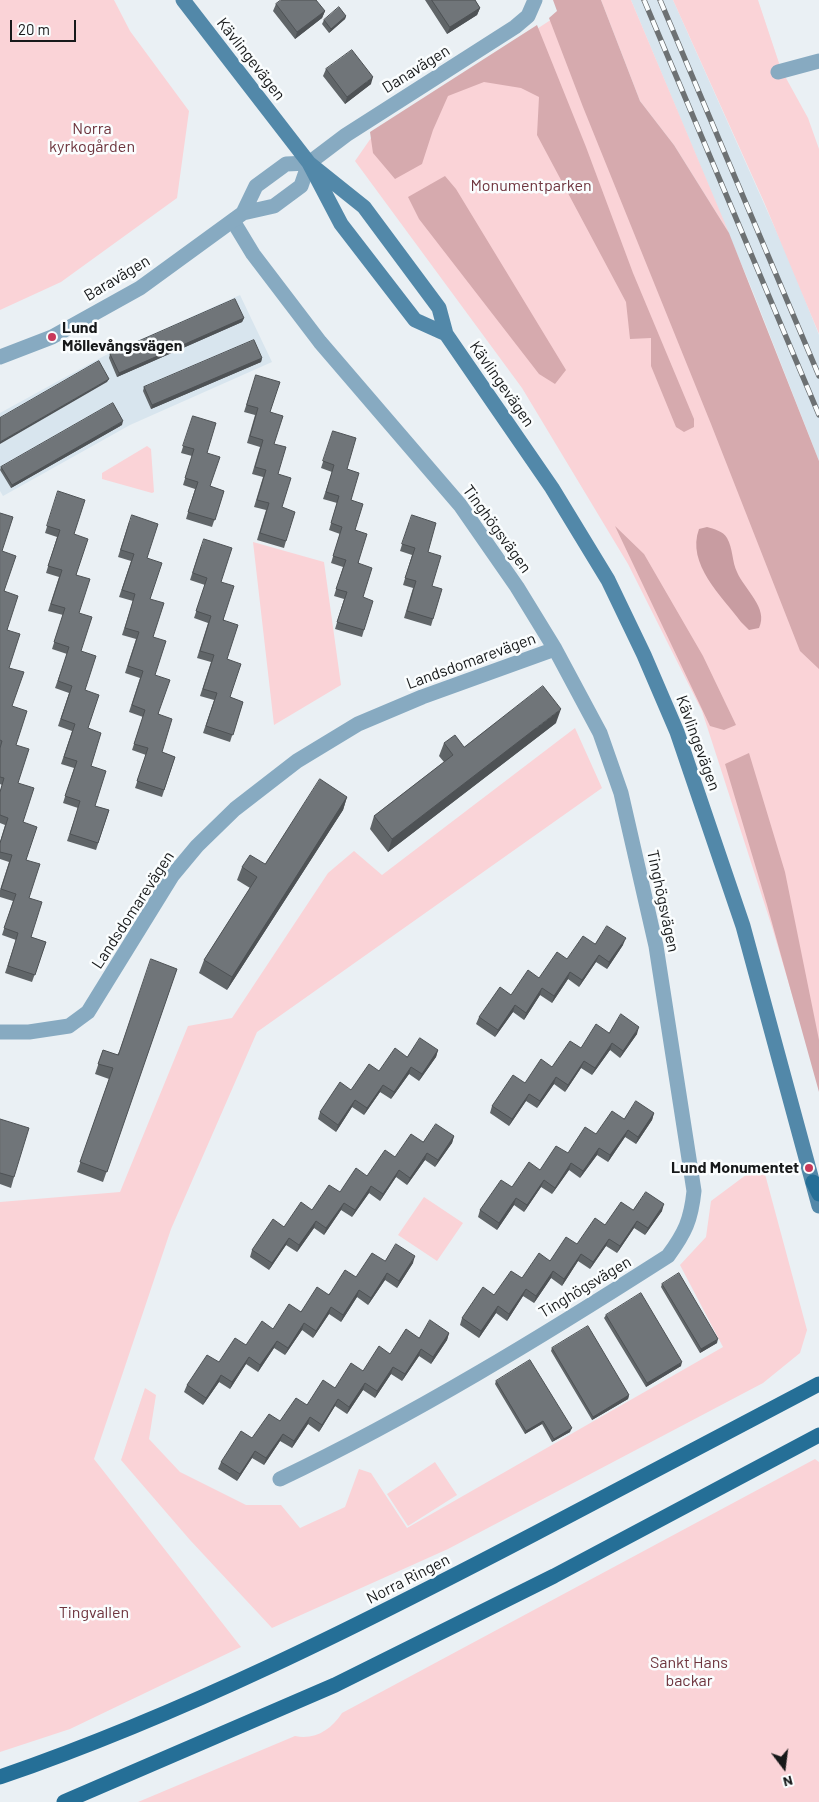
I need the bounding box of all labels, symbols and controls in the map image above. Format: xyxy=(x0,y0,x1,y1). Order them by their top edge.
scale bar xyxy=(12,10,79,42)
street label: Kävlingevägen xyxy=(213,14,289,104)
text: 20 m xyxy=(18,20,50,38)
street label: Danavägen xyxy=(379,41,453,97)
park label: Norra kyrkogården xyxy=(49,119,135,157)
park label: Monumentparken xyxy=(470,176,592,196)
street label: Baravägen xyxy=(81,251,153,305)
place label: Lund Möllevångsvägen xyxy=(62,318,182,356)
marker: Lund Möllevångsvägen xyxy=(46,331,58,343)
street label: Kävlingevägen xyxy=(465,338,539,430)
street label: Tinghögsvägen xyxy=(459,481,535,577)
street label: Landsdomarevägen xyxy=(404,629,538,693)
street label: Kävlingevägen xyxy=(672,693,724,793)
street label: Landsdomarevägen xyxy=(88,848,178,972)
street label: Tinghögsvägen xyxy=(643,848,683,954)
place label: Lund Monumentet xyxy=(671,1158,799,1178)
marker: Lund Monumentet xyxy=(803,1162,815,1174)
street label: Tinghögsvägen xyxy=(535,1252,635,1322)
street label: Norra Ringen xyxy=(363,1550,453,1608)
park label: Tingvallen xyxy=(59,1603,129,1623)
park label: Sankt Hans backar xyxy=(650,1653,728,1691)
north arrow xyxy=(759,1742,809,1792)
text: N xyxy=(781,1773,795,1791)

